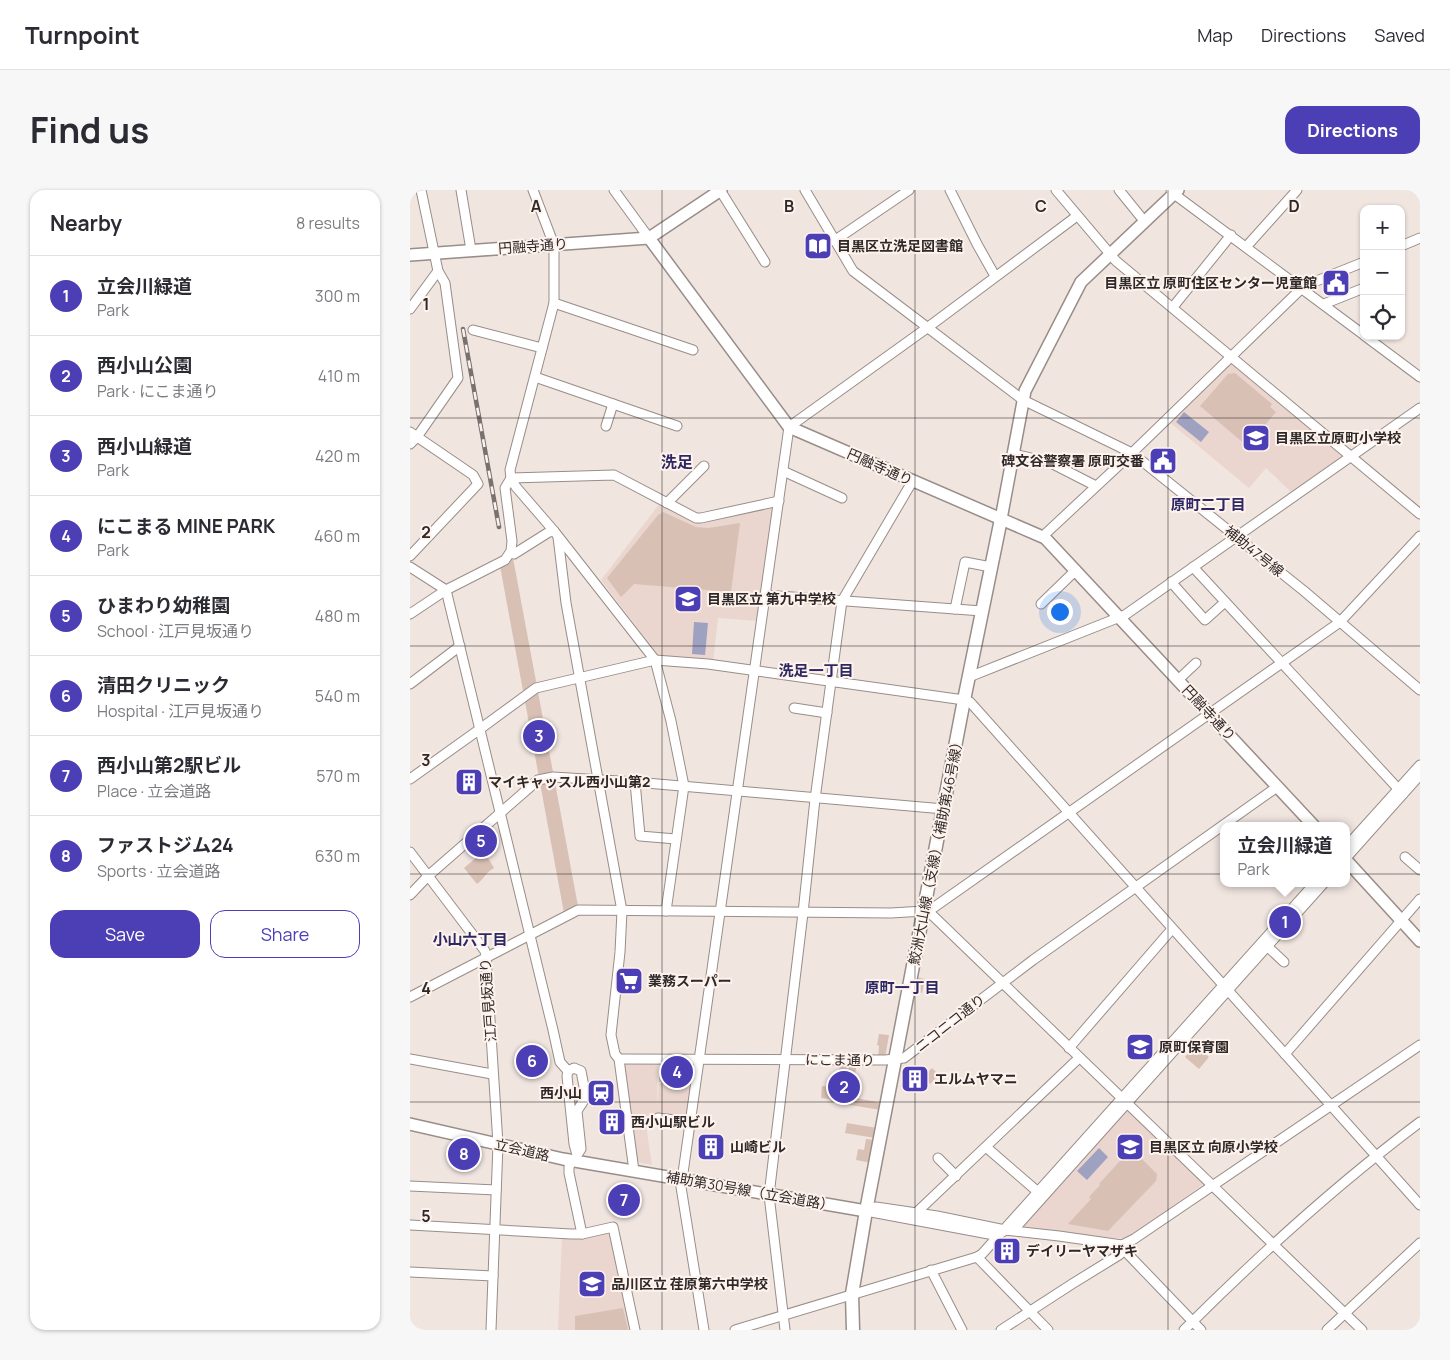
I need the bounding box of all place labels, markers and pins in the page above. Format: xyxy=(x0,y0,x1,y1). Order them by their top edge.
library icon: 目黒区立洗足図書館 xyxy=(803,231,833,261)
place label: 目黒区立洗足図書館 xyxy=(837,236,963,255)
public building icon: 目黒区立 原町住区センター児童館 xyxy=(1321,268,1351,298)
place label: 目黒区立 原町住区センター児童館 xyxy=(1104,273,1317,292)
school or university icon: 目黒区立原町小学校 xyxy=(1241,423,1271,453)
place label: 目黒区立原町小学校 xyxy=(1275,428,1401,447)
public building icon: 碑文谷警察署 原町交番 xyxy=(1148,446,1178,476)
place label: 碑文谷警察署 原町交番 xyxy=(1001,451,1144,470)
school or university icon: 目黒区立 第九中学校 xyxy=(673,584,703,614)
place label: 目黒区立 第九中学校 xyxy=(707,589,836,608)
pin: 3 xyxy=(523,717,555,755)
building icon: マイキャッスル西小山第2 xyxy=(454,767,484,797)
place label: マイキャッスル西小山第2 xyxy=(488,772,650,791)
pin: 5 xyxy=(465,822,497,860)
pin: 1 xyxy=(1269,903,1301,941)
supermarket icon: 業務スーパー xyxy=(614,966,644,996)
place label: 業務スーパー xyxy=(648,971,732,990)
school or university icon: 原町保育園 xyxy=(1125,1032,1155,1062)
place label: 原町保育園 xyxy=(1159,1037,1229,1056)
pin: 6 xyxy=(516,1042,548,1080)
pin: 4 xyxy=(661,1053,693,1091)
building icon: エルムヤマニ xyxy=(900,1064,930,1094)
pin: 2 xyxy=(828,1068,860,1106)
place label: エルムヤマニ xyxy=(934,1069,1018,1088)
station icon: 西小山 xyxy=(586,1078,616,1108)
place label: 西小山 xyxy=(540,1083,582,1102)
building icon: 西小山駅ビル xyxy=(597,1107,627,1137)
place label: 西小山駅ビル xyxy=(631,1112,715,1131)
building icon: 山崎ビル xyxy=(696,1132,726,1162)
school or university icon: 目黒区立 向原小学校 xyxy=(1115,1132,1145,1162)
pin: 8 xyxy=(448,1135,480,1173)
place label: 山崎ビル xyxy=(730,1137,786,1156)
place label: 目黒区立 向原小学校 xyxy=(1149,1137,1278,1156)
pin: 7 xyxy=(608,1181,640,1219)
building icon: デイリーヤマザキ xyxy=(992,1236,1022,1266)
place label: デイリーヤマザキ xyxy=(1026,1241,1138,1260)
school or university icon: 品川区立 荏原第六中学校 xyxy=(577,1269,607,1299)
place label: 品川区立 荏原第六中学校 xyxy=(611,1274,768,1293)

